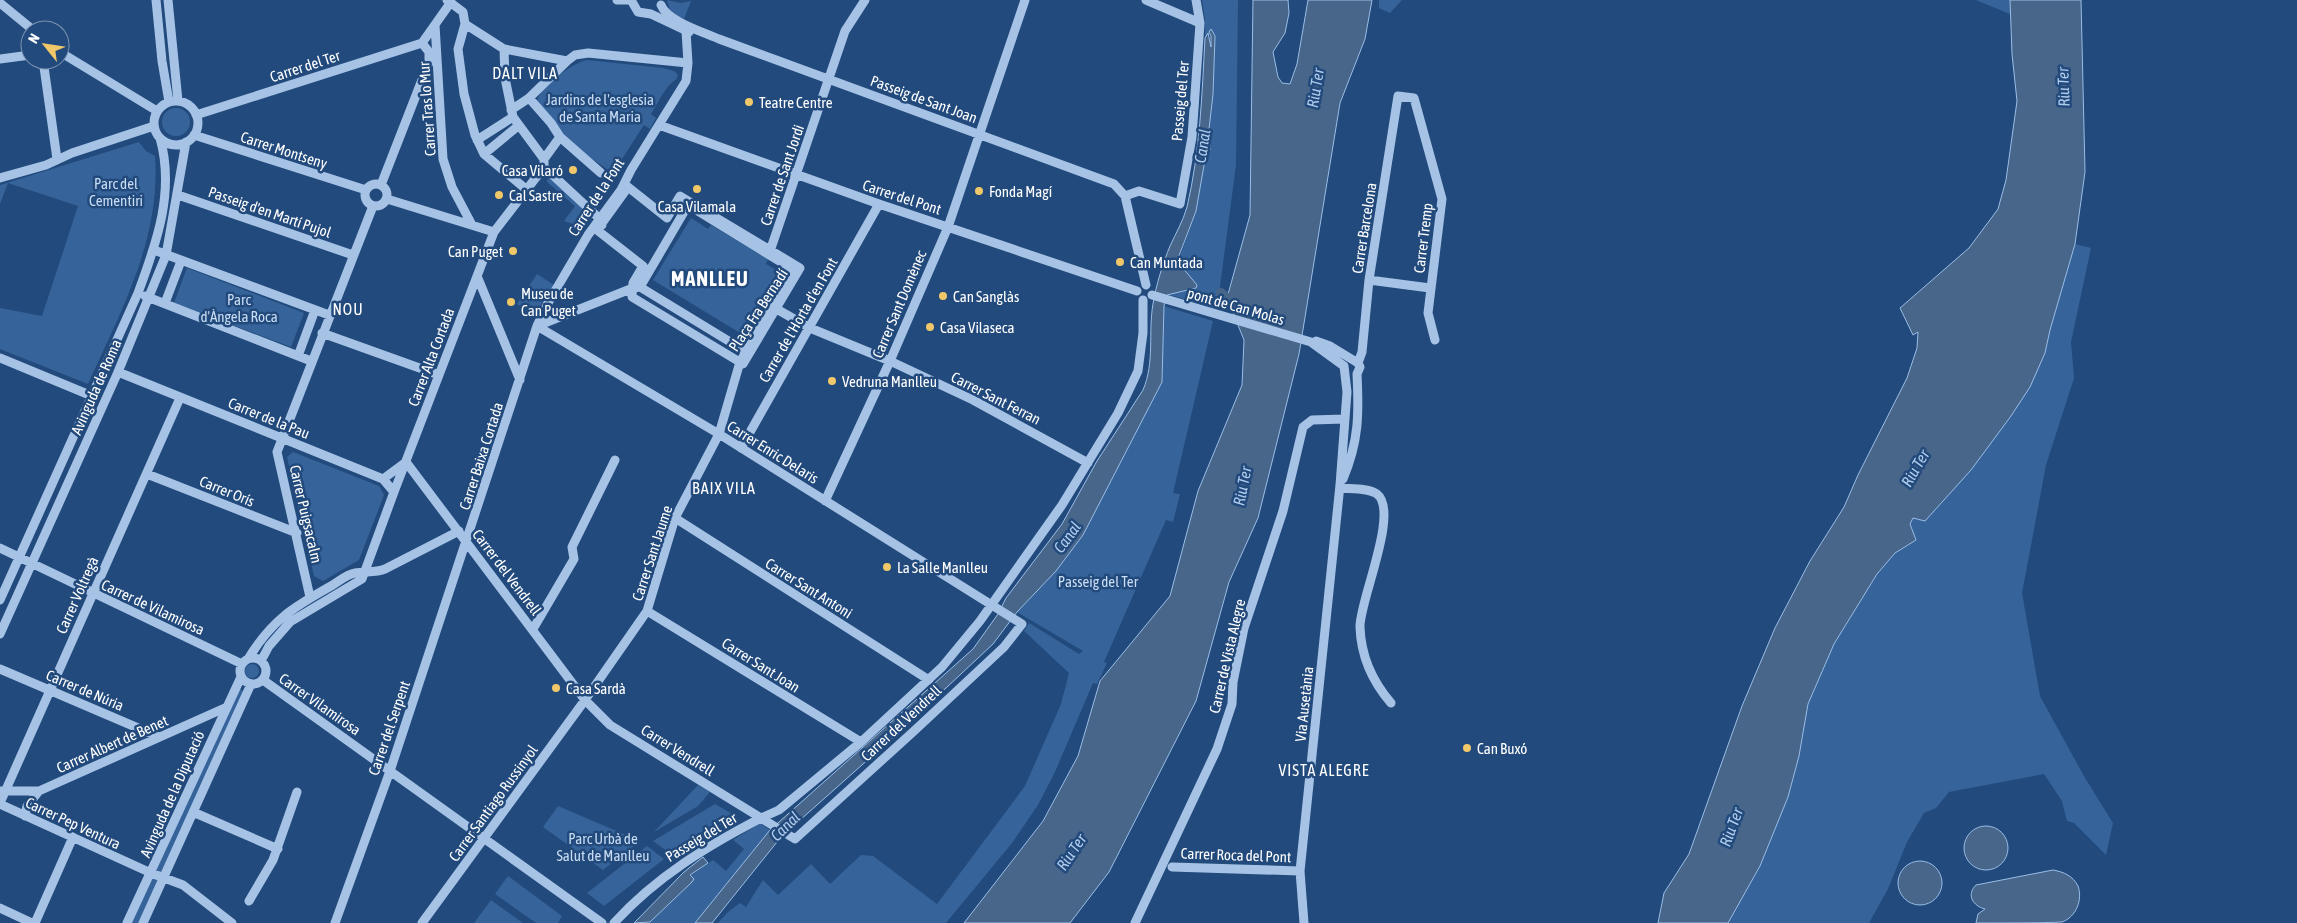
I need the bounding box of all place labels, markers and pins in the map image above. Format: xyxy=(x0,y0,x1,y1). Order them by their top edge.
place label: Teatre Centre xyxy=(759,94,833,111)
marker: Teatre Centre xyxy=(743,96,755,108)
place label: Casa Vilaró xyxy=(502,162,563,179)
marker: Casa Vilaró xyxy=(567,164,579,176)
marker: Casa Vilamala xyxy=(691,183,703,195)
place label: Fonda Magí xyxy=(989,183,1053,200)
marker: Fonda Magí xyxy=(973,185,985,197)
place label: Cal Sastre xyxy=(509,187,563,204)
marker: Cal Sastre xyxy=(493,189,505,201)
place label: Casa Vilamala xyxy=(658,198,736,215)
place label: Can Puget xyxy=(448,243,503,260)
marker: Can Puget xyxy=(507,245,519,257)
place label: Can Muntada xyxy=(1130,254,1203,271)
marker: Can Muntada xyxy=(1114,256,1126,268)
place label: Museu de Can Puget xyxy=(521,285,576,319)
place label: Can Sanglàs xyxy=(953,288,1019,305)
marker: Can Sanglàs xyxy=(937,290,949,302)
marker: Museu de Can Puget xyxy=(505,296,517,308)
place label: Casa Vilaseca xyxy=(940,319,1014,336)
marker: Casa Vilaseca xyxy=(924,321,936,333)
place label: Vedruna Manlleu xyxy=(842,373,937,390)
marker: Vedruna Manlleu xyxy=(826,375,838,387)
place label: La Salle Manlleu xyxy=(897,559,988,576)
marker: La Salle Manlleu xyxy=(881,561,893,573)
place label: Casa Sardà xyxy=(566,680,626,697)
marker: Casa Sardà xyxy=(550,682,562,694)
place label: Can Buxó xyxy=(1477,740,1527,757)
marker: Can Buxó xyxy=(1461,742,1473,754)

